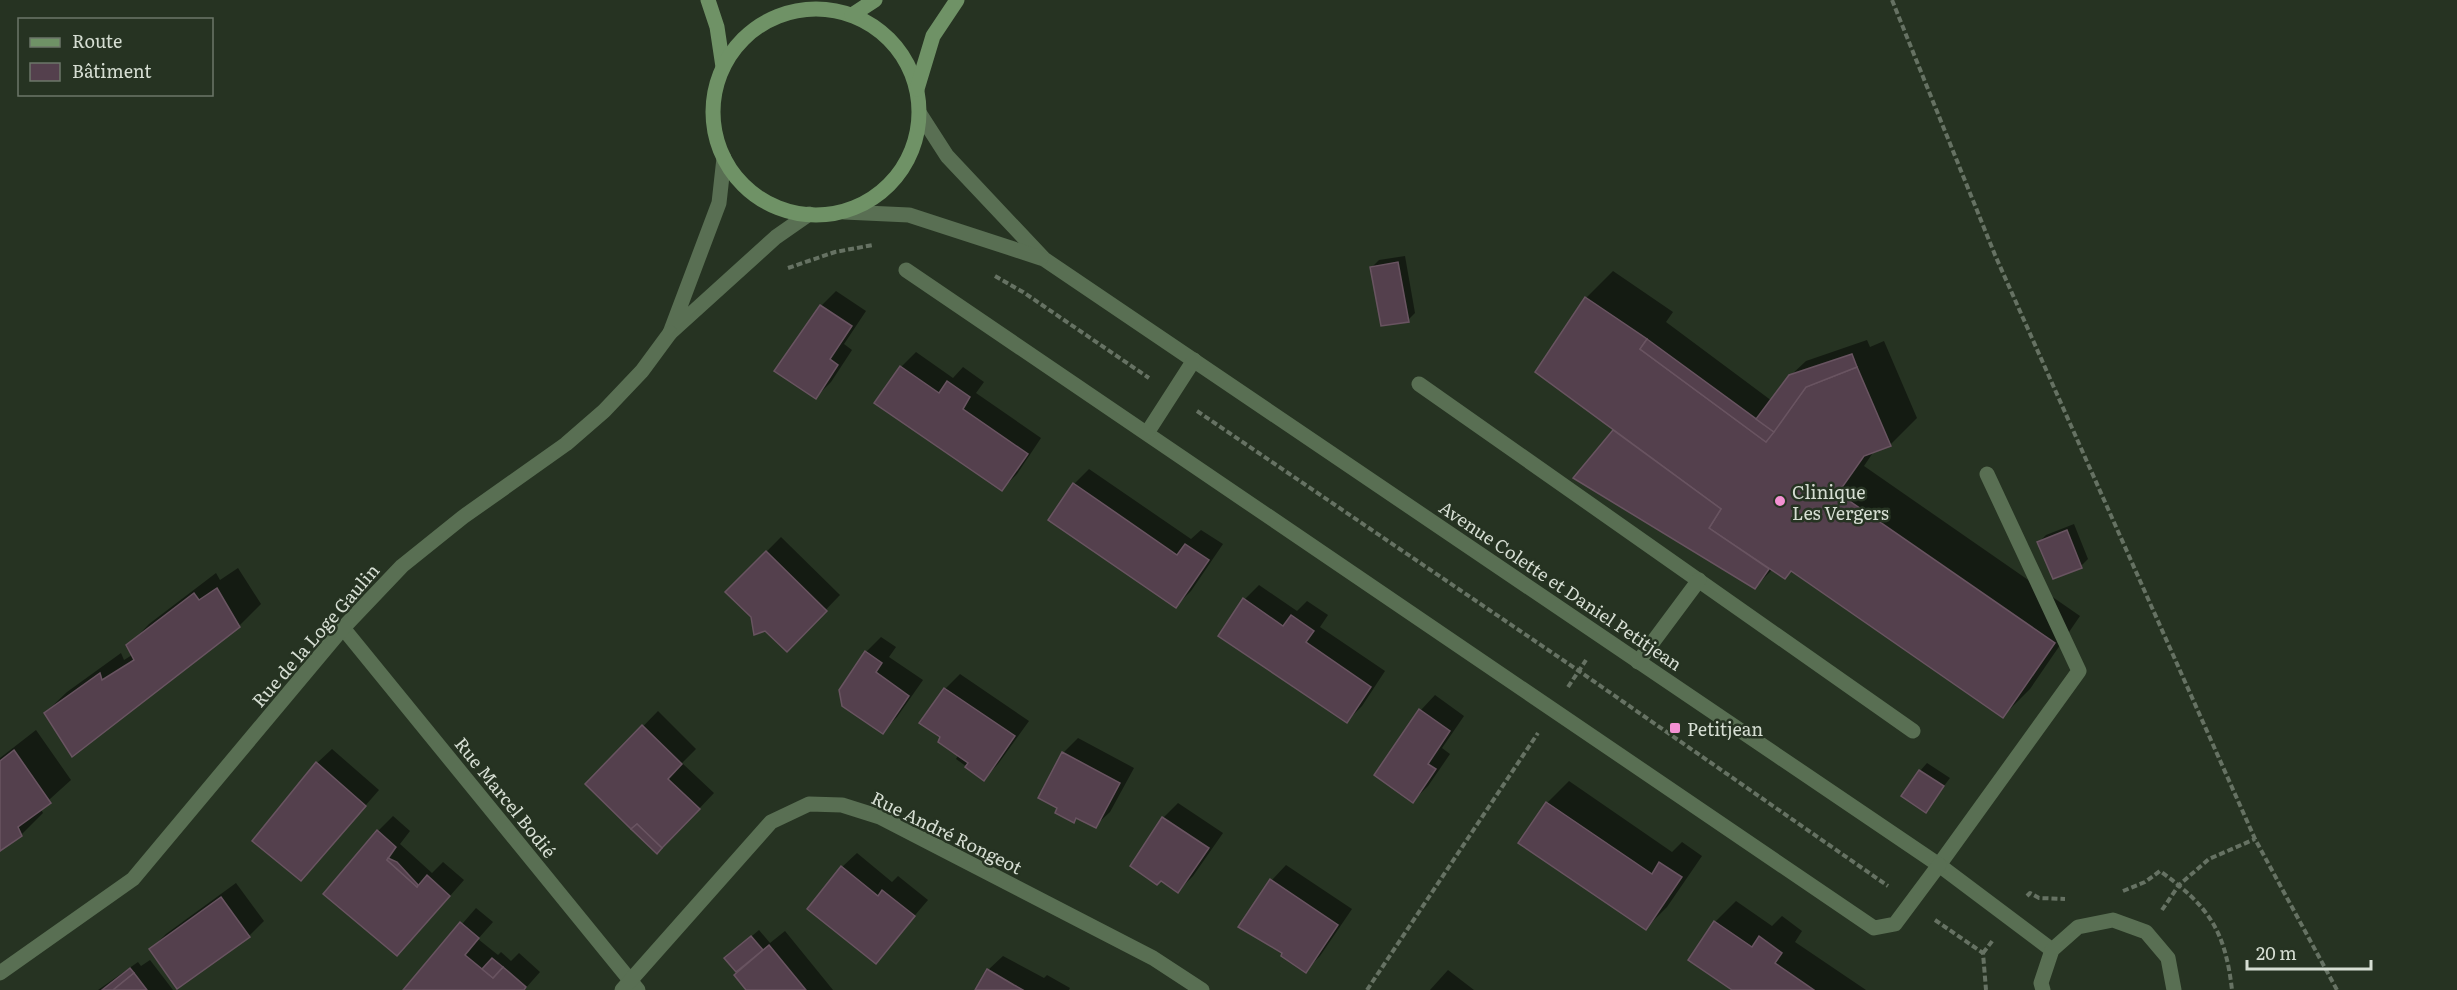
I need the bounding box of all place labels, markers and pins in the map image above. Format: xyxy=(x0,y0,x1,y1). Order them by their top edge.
place label: Clinique Les Vergers xyxy=(1792,478,1889,526)
marker: Clinique Les Vergers xyxy=(1773,494,1787,508)
place label: Petitjean xyxy=(1687,715,1763,742)
marker: Petitjean xyxy=(1668,721,1682,735)

